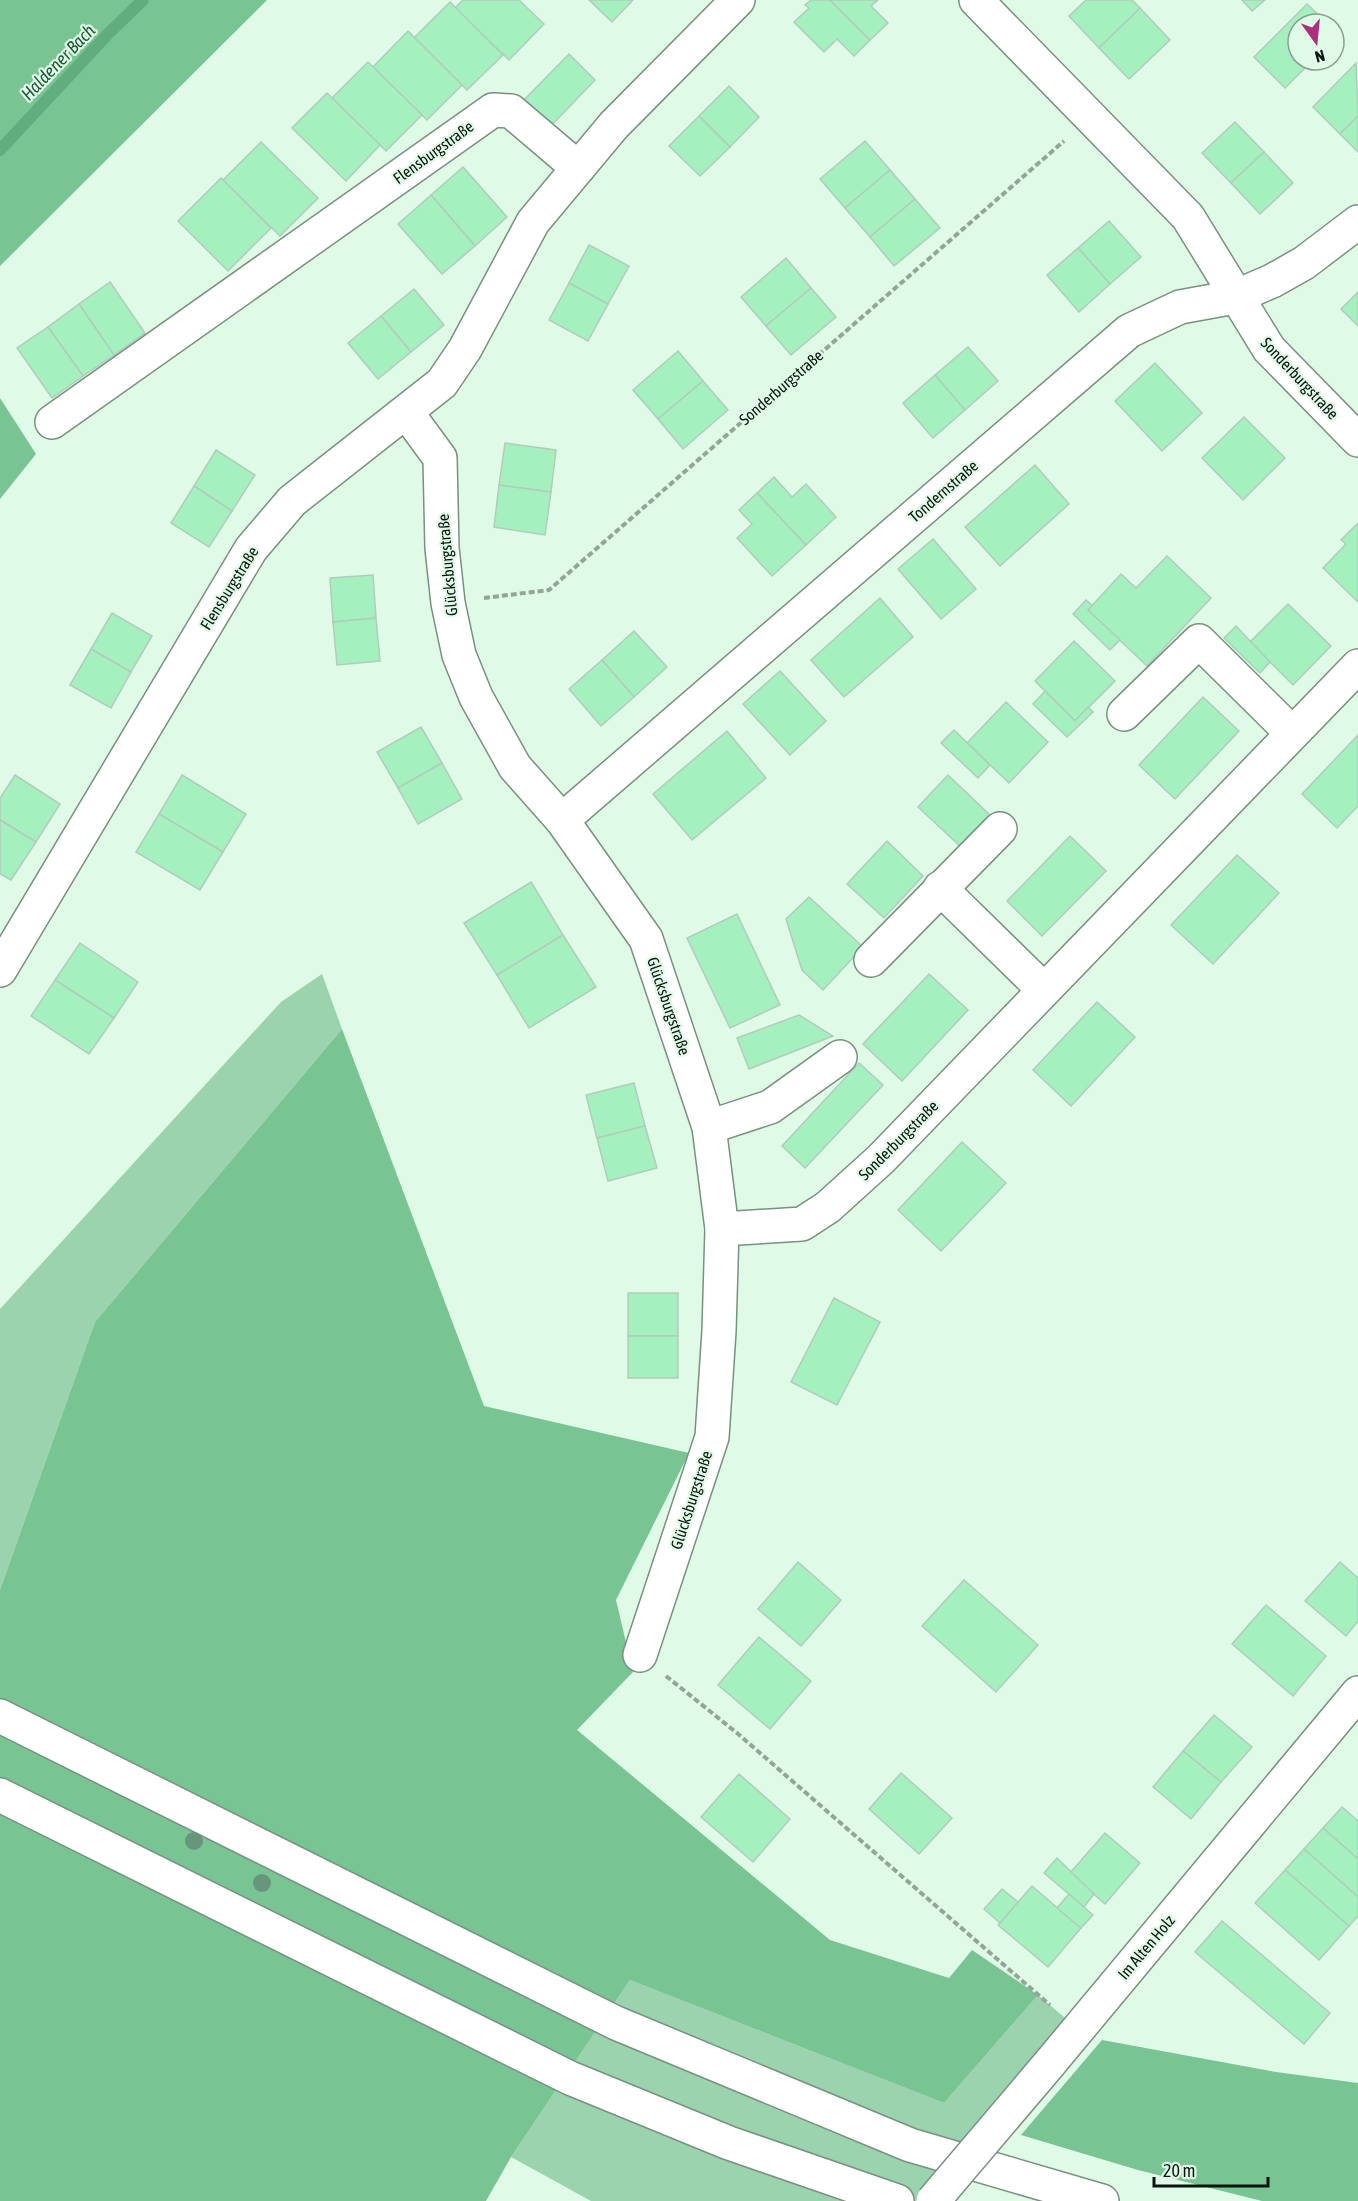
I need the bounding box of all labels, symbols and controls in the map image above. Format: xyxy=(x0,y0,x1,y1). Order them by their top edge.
north arrow xyxy=(1286,12,1346,72)
water label: Haldener Bach xyxy=(17,20,99,104)
text: N xyxy=(1313,47,1327,66)
street label: Flensburgstraße xyxy=(389,117,477,188)
street label: Sonderburgstraße xyxy=(1257,334,1342,423)
street label: Sonderburgstraße xyxy=(736,346,827,429)
street label: Tondernstraße xyxy=(905,456,981,526)
street label: Glücksburgstraße xyxy=(434,513,461,617)
street label: Flensburgstraße xyxy=(196,543,263,633)
street label: Glücksburgstraße xyxy=(643,955,694,1058)
street label: Sonderburgstraße xyxy=(855,1097,942,1184)
street label: Glücksburgstraße xyxy=(667,1449,716,1552)
street label: Im Alten Holz xyxy=(1114,1911,1178,1983)
scale bar xyxy=(1154,2150,1268,2188)
text: 20 m xyxy=(1163,2160,1195,2181)

